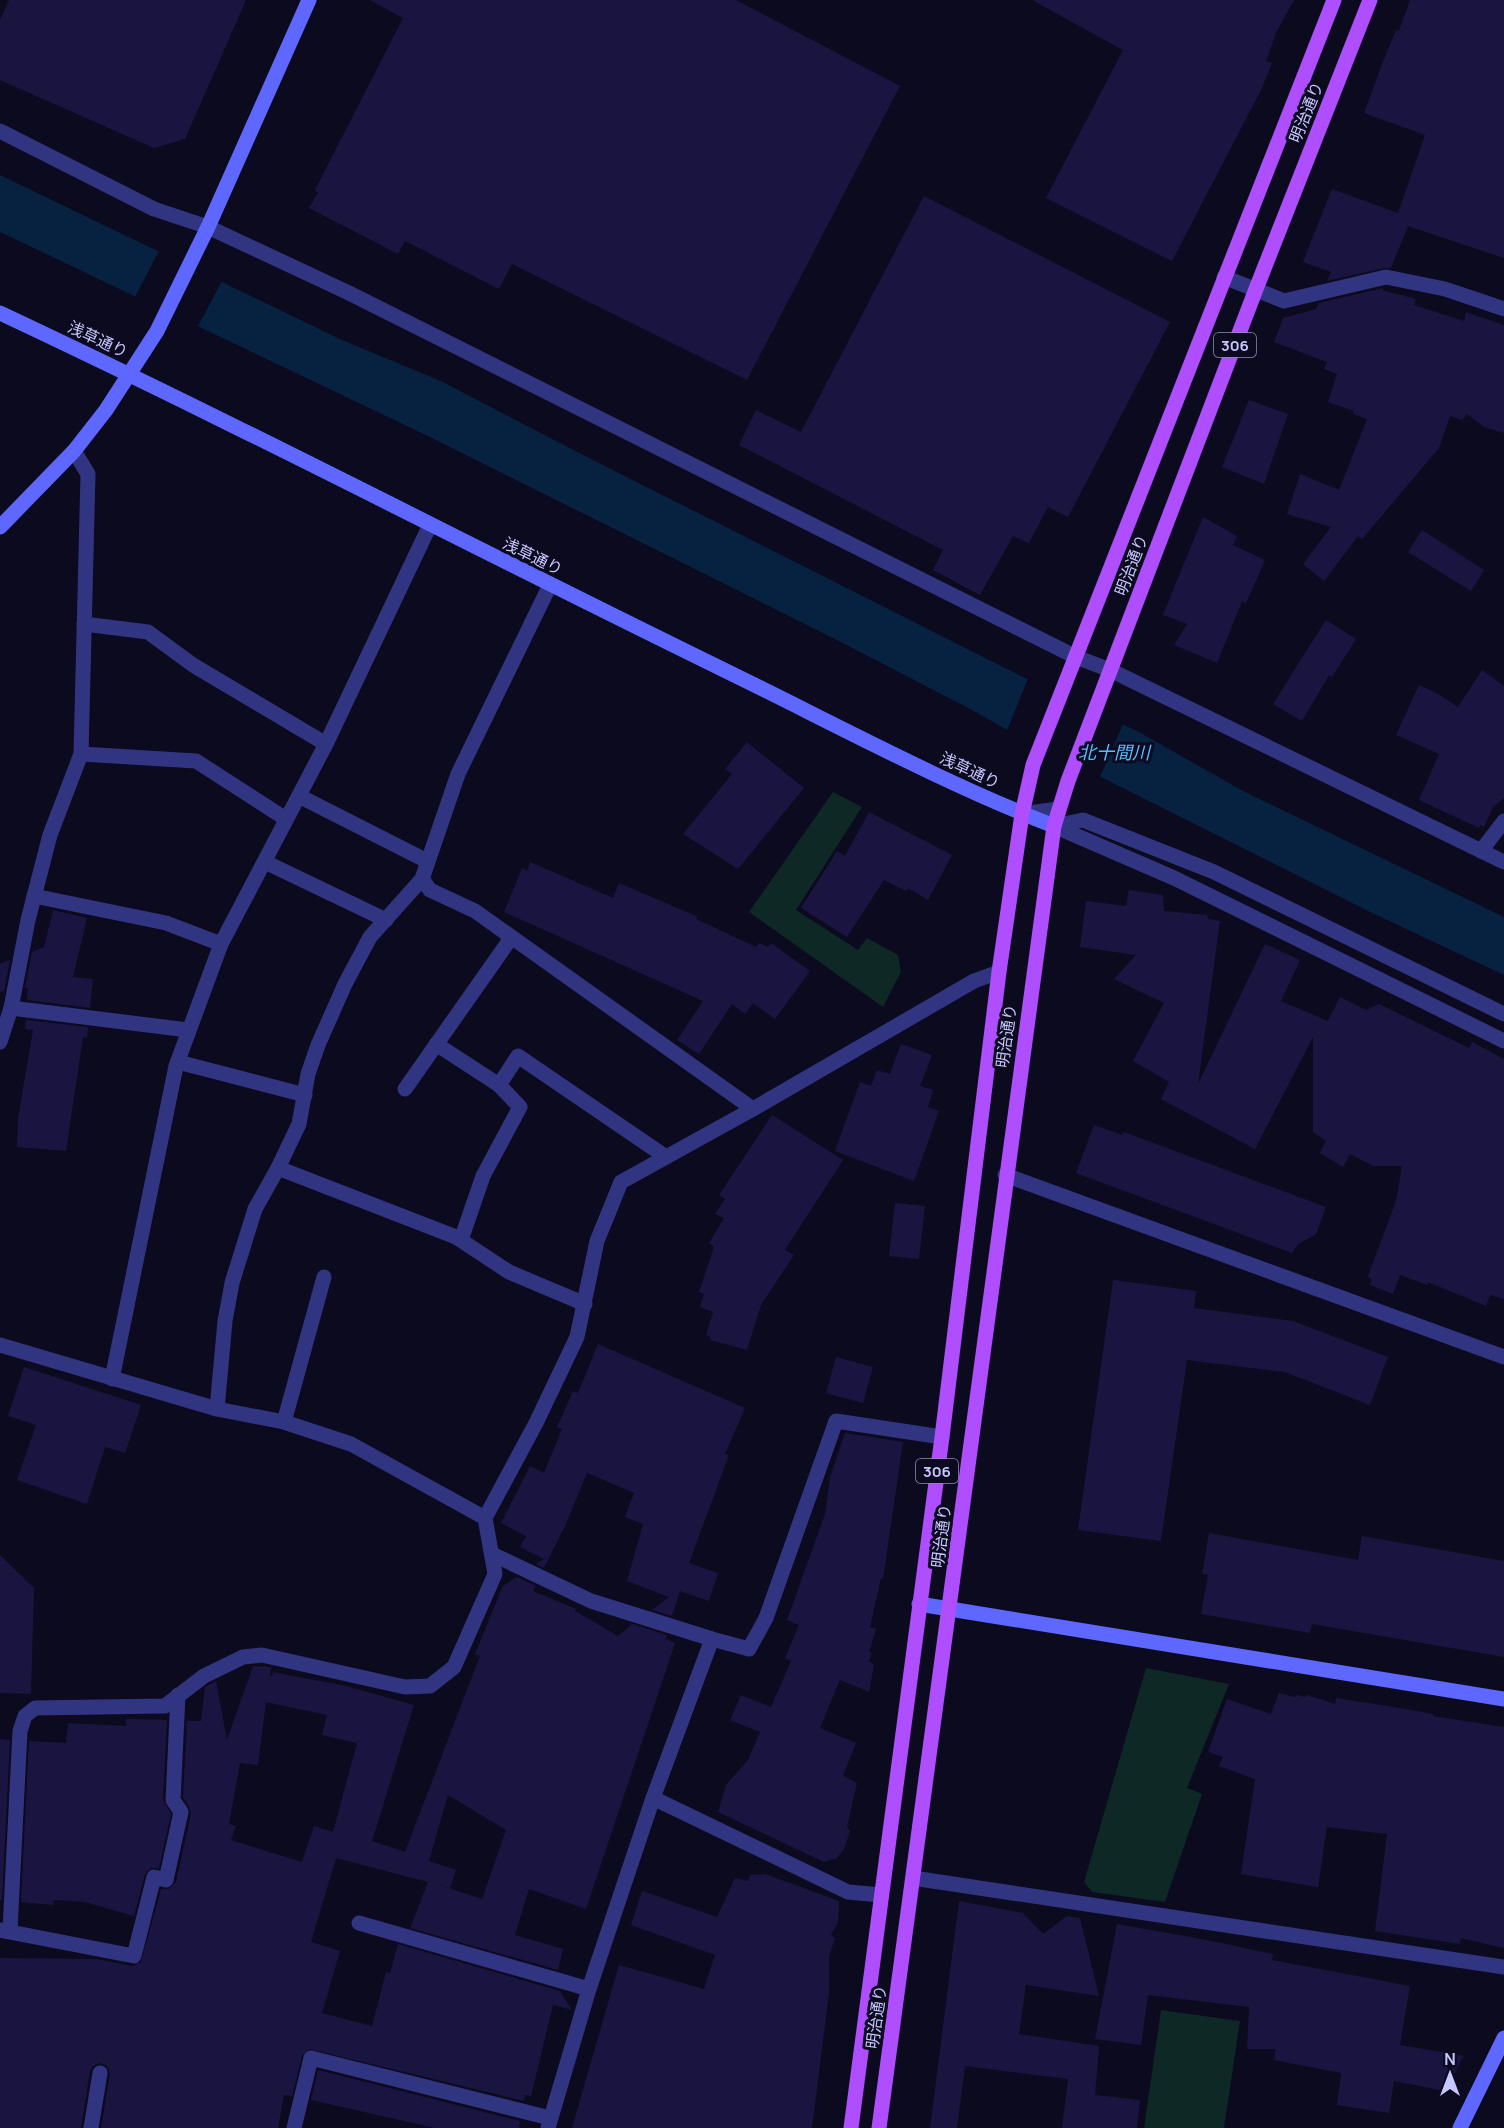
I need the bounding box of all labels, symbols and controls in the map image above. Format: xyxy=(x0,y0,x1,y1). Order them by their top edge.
street label: 明治通り xyxy=(1284,78,1328,146)
street label: 浅草通り xyxy=(64,316,132,362)
road number: 306 xyxy=(1214,333,1256,357)
street label: 明治通り xyxy=(1109,531,1153,599)
street label: 浅草通り xyxy=(499,532,567,580)
water label: 北十間川 xyxy=(1078,740,1152,764)
street label: 浅草通り xyxy=(936,747,1004,793)
street label: 明治通り xyxy=(991,1003,1021,1069)
road number: 306 xyxy=(916,1459,958,1483)
street label: 明治通り xyxy=(926,1503,956,1569)
street label: 明治通り xyxy=(861,1984,891,2050)
north arrow xyxy=(1420,2044,1480,2104)
text: N xyxy=(1444,2048,1456,2070)

